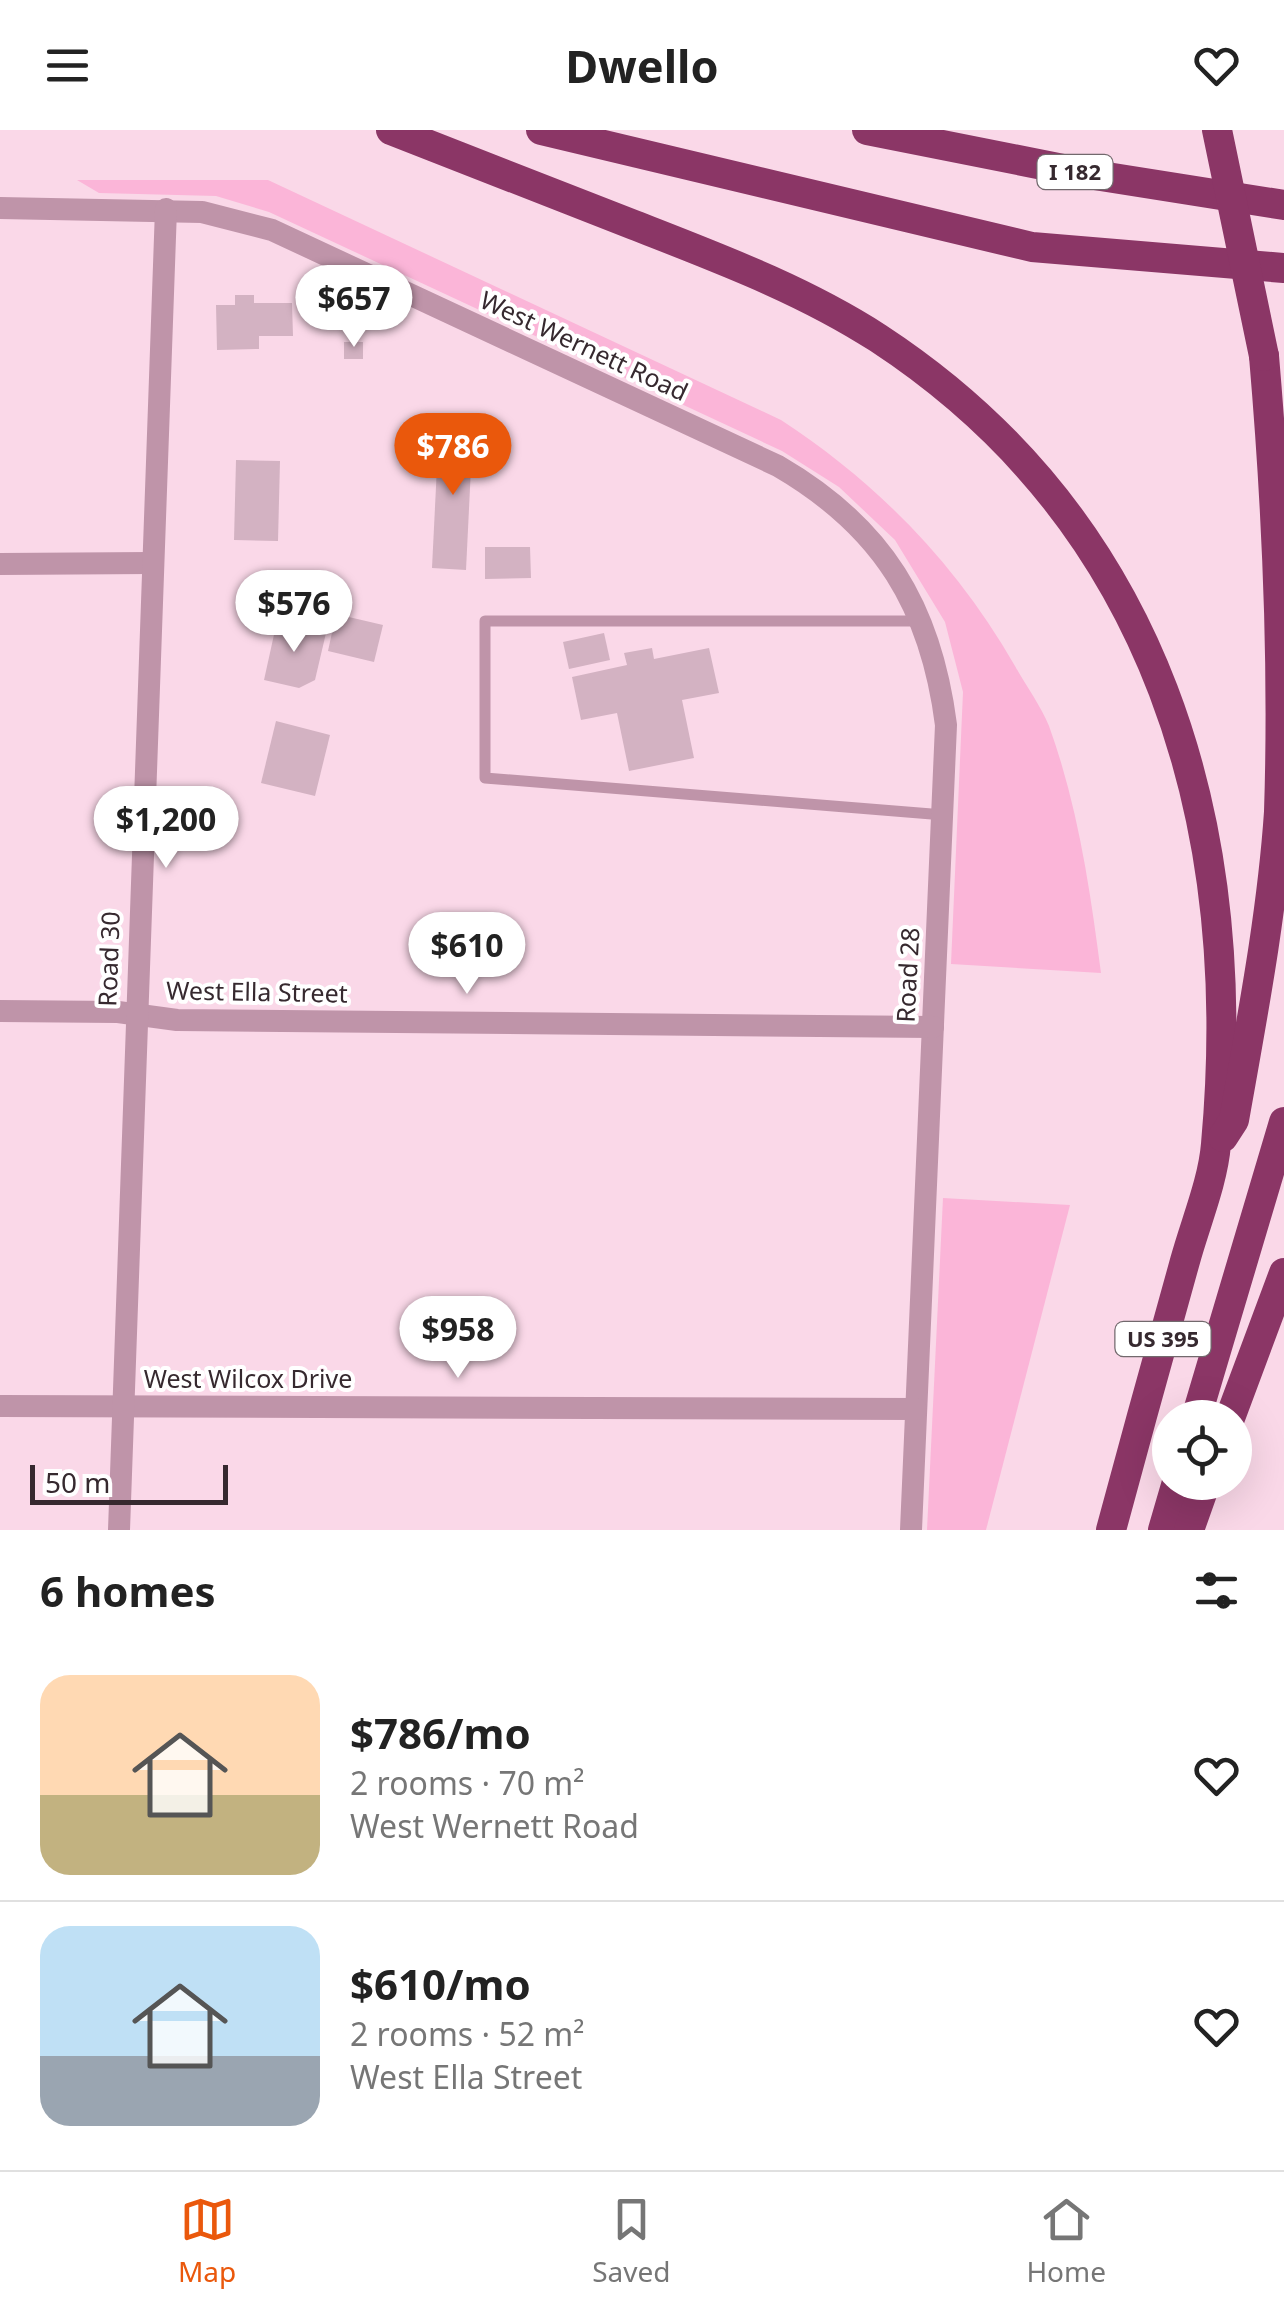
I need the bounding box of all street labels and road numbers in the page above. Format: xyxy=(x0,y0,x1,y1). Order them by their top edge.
road number: I 182 xyxy=(1038,155,1112,189)
street label: West Wernett Road xyxy=(475,282,694,408)
street label: Road 30 xyxy=(89,911,127,1007)
street label: Road 28 xyxy=(888,927,926,1023)
street label: West Ella Street xyxy=(166,972,348,1010)
road number: US 395 xyxy=(1116,1322,1210,1356)
street label: West Wilcox Drive xyxy=(144,1361,352,1395)

